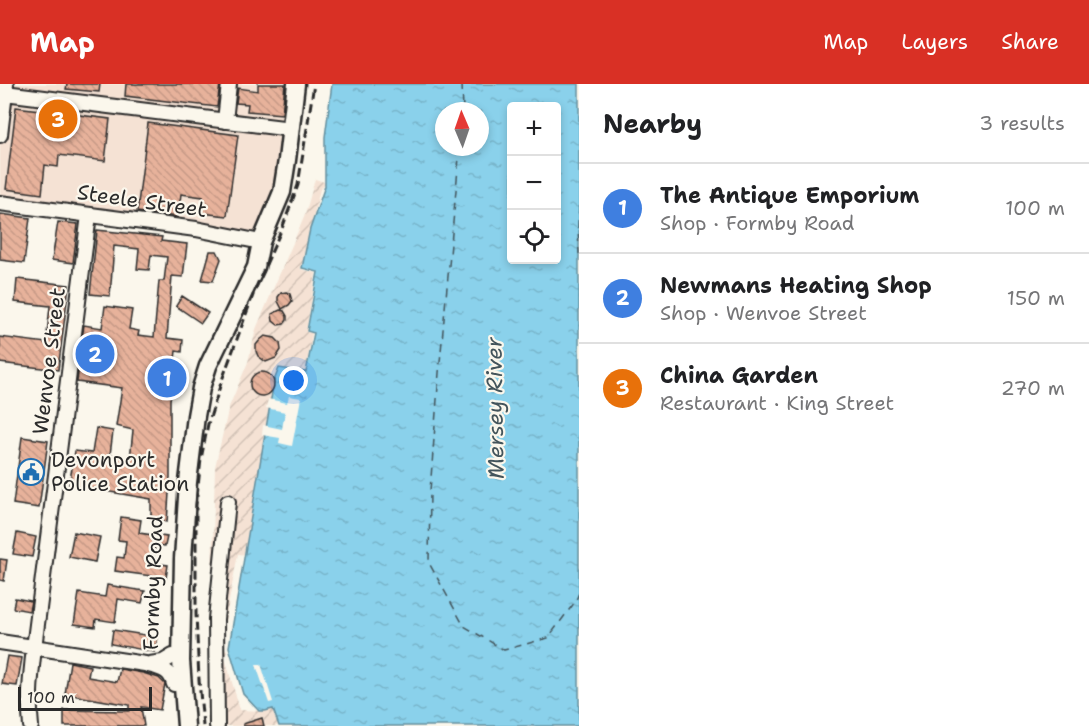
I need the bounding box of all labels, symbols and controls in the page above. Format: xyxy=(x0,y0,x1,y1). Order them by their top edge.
text: Map xyxy=(30,23,95,61)
text: Map xyxy=(823,28,868,56)
text: Layers xyxy=(901,28,968,56)
text: Share xyxy=(1001,28,1059,56)
pin: 3 xyxy=(38,96,78,141)
north arrow xyxy=(435,102,489,156)
map controls xyxy=(507,102,561,264)
button: + xyxy=(507,102,561,156)
text: Nearby xyxy=(603,106,702,141)
text: 3 results xyxy=(979,110,1065,136)
button: − xyxy=(507,156,561,210)
street label: Steele Street xyxy=(75,178,209,224)
text: The Antique Emporium xyxy=(660,181,919,210)
text: 1 xyxy=(618,195,627,221)
text: 100 m xyxy=(1005,195,1065,221)
button: locate xyxy=(507,210,561,264)
text: Shop · Formby Road xyxy=(660,210,855,236)
text: Newmans Heating Shop xyxy=(660,271,932,300)
text: 2 xyxy=(616,285,630,311)
text: 150 m xyxy=(1007,285,1065,311)
street label: Wenvoe Street xyxy=(26,286,72,436)
text: Shop · Wenvoe Street xyxy=(660,300,867,326)
pin: 2 xyxy=(76,332,115,376)
water label: Mersey River xyxy=(479,336,511,479)
pin: 1 xyxy=(148,356,186,400)
text: China Garden xyxy=(660,361,818,390)
your location xyxy=(279,366,308,395)
text: 3 xyxy=(616,375,630,401)
text: 270 m xyxy=(1001,375,1065,401)
text: Restaurant · King Street xyxy=(660,390,894,416)
place label: Devonport Police Station xyxy=(51,446,189,498)
public building icon: Devonport Police Station xyxy=(16,457,46,487)
street label: Formby Road xyxy=(137,515,169,651)
scale bar xyxy=(18,684,152,712)
text: 100 m xyxy=(27,687,75,708)

